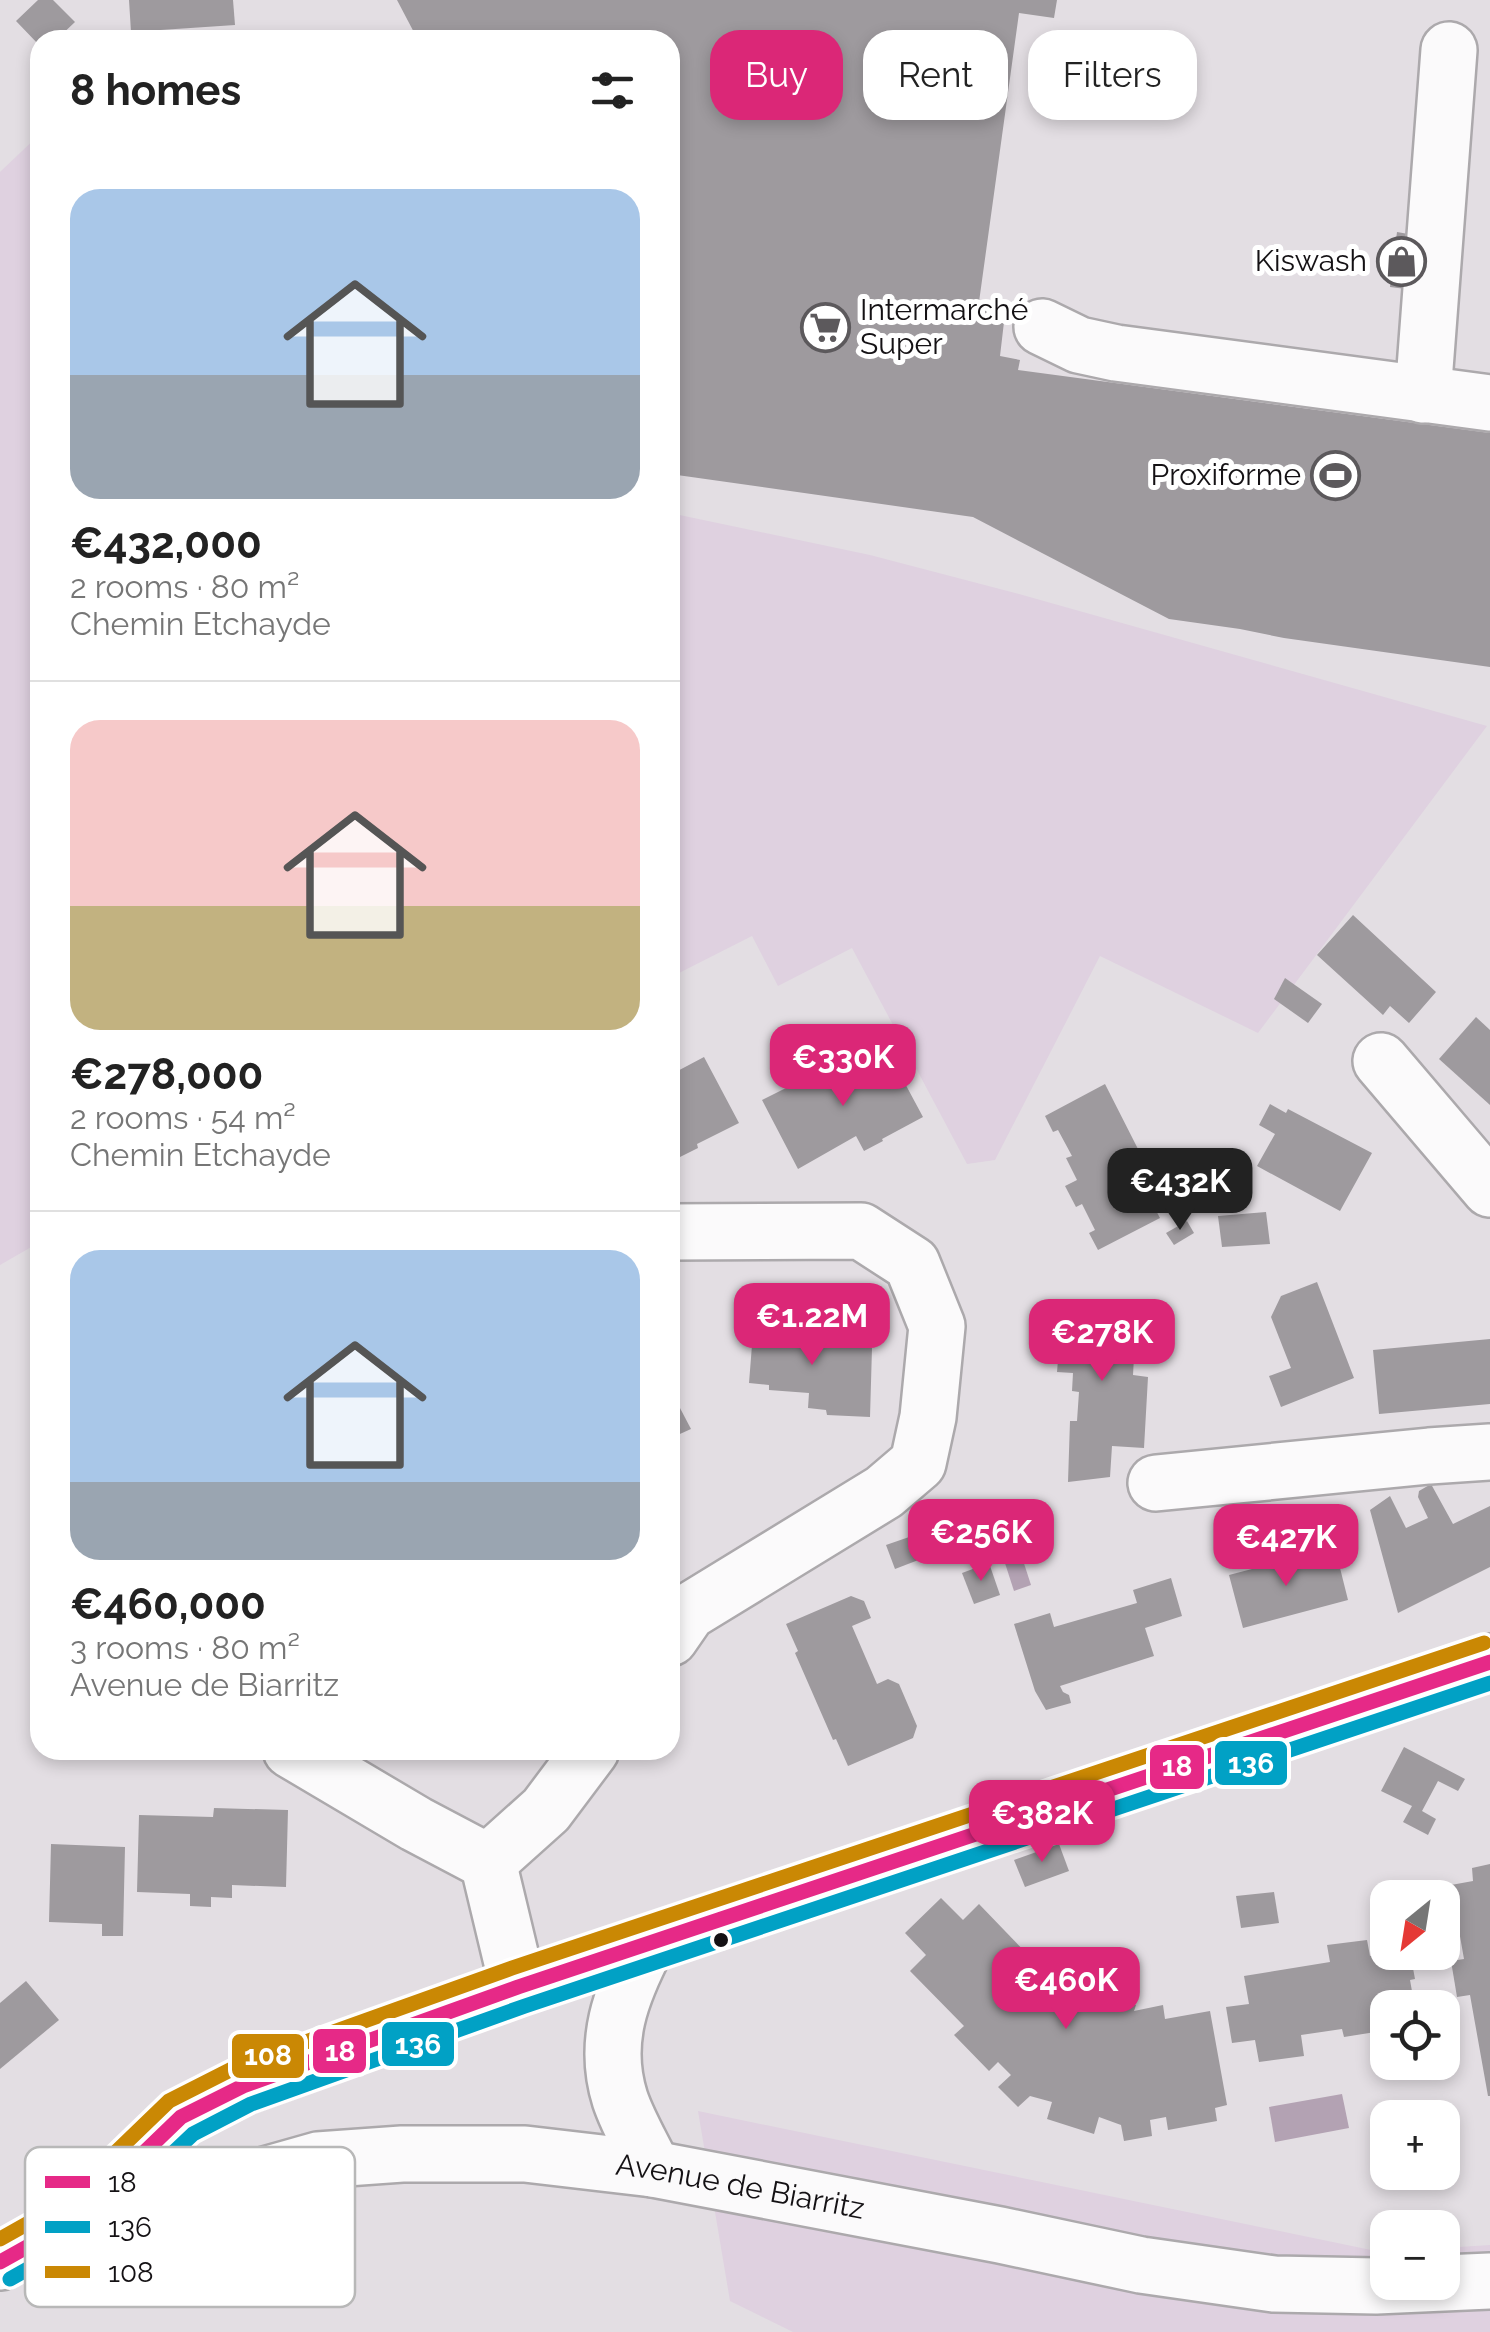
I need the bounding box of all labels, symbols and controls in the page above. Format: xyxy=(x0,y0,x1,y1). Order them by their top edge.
chip: Buy xyxy=(710,30,843,120)
chip: Rent xyxy=(863,30,1008,120)
chip: Filters xyxy=(1028,30,1197,120)
icon: filters xyxy=(585,63,640,118)
text: 8 homes xyxy=(70,66,241,115)
shop icon: Kiswash xyxy=(1376,235,1428,287)
place label: Kiswash xyxy=(1255,243,1367,278)
icon: home xyxy=(265,254,445,434)
place label: Intermarché Super xyxy=(860,292,1028,361)
supermarket icon: Intermarché Super xyxy=(799,301,851,353)
sports icon: Proxiforme xyxy=(1310,449,1362,501)
place label: Proxiforme xyxy=(1151,457,1301,492)
text: €432,000 xyxy=(70,519,262,568)
text: 2 rooms · 80 m² xyxy=(70,568,299,605)
text: Chemin Etchayde xyxy=(70,605,331,642)
icon: home xyxy=(265,785,445,965)
pin: €330K xyxy=(773,1024,913,1109)
text: €330K xyxy=(792,1038,894,1075)
text: €278,000 xyxy=(70,1050,263,1099)
text: 2 rooms · 54 m² xyxy=(70,1099,296,1136)
text: Chemin Etchayde xyxy=(70,1136,331,1173)
pin: €432K xyxy=(1110,1148,1250,1233)
text: €432K xyxy=(1129,1162,1231,1199)
pin: €1.22M xyxy=(731,1283,893,1368)
text: €1.22M xyxy=(756,1297,868,1334)
pin: €278K xyxy=(1032,1299,1172,1384)
text: €278K xyxy=(1051,1313,1153,1350)
icon: home xyxy=(265,1315,445,1495)
pin: €256K xyxy=(911,1499,1051,1584)
pin: €427K xyxy=(1216,1504,1356,1589)
text: €256K xyxy=(930,1513,1032,1550)
text: €427K xyxy=(1235,1518,1337,1555)
text: €460,000 xyxy=(70,1580,266,1629)
text: 3 rooms · 80 m² xyxy=(70,1629,300,1666)
text: Avenue de Biarritz xyxy=(70,1666,339,1703)
line badge: 136 xyxy=(1213,1739,1289,1787)
line badge: 18 xyxy=(1148,1743,1206,1791)
text: 136 xyxy=(1228,1747,1274,1780)
text: 18 xyxy=(1162,1750,1192,1783)
pin: €382K xyxy=(972,1780,1112,1865)
text: €382K xyxy=(991,1794,1093,1831)
north arrow xyxy=(1370,1880,1460,1970)
map controls xyxy=(1370,1880,1460,2300)
unlabelled marker xyxy=(711,1930,731,1950)
pin: €460K xyxy=(996,1947,1136,2032)
text: €460K xyxy=(1014,1961,1118,1998)
button: locate xyxy=(1370,1990,1460,2080)
line badge: 136 xyxy=(380,2020,456,2068)
line badge: 18 xyxy=(311,2027,368,2075)
text: 136 xyxy=(395,2028,441,2061)
line badge: 108 xyxy=(230,2032,306,2080)
text: 18 xyxy=(325,2035,355,2068)
text: 108 xyxy=(244,2039,292,2072)
button: + xyxy=(1370,2100,1460,2190)
legend xyxy=(25,2147,355,2307)
street label: Avenue de Biarritz xyxy=(614,2147,868,2226)
text: 18 xyxy=(108,2166,137,2199)
button: − xyxy=(1370,2210,1460,2300)
text: 136 xyxy=(108,2211,152,2244)
text: 108 xyxy=(108,2256,154,2289)

